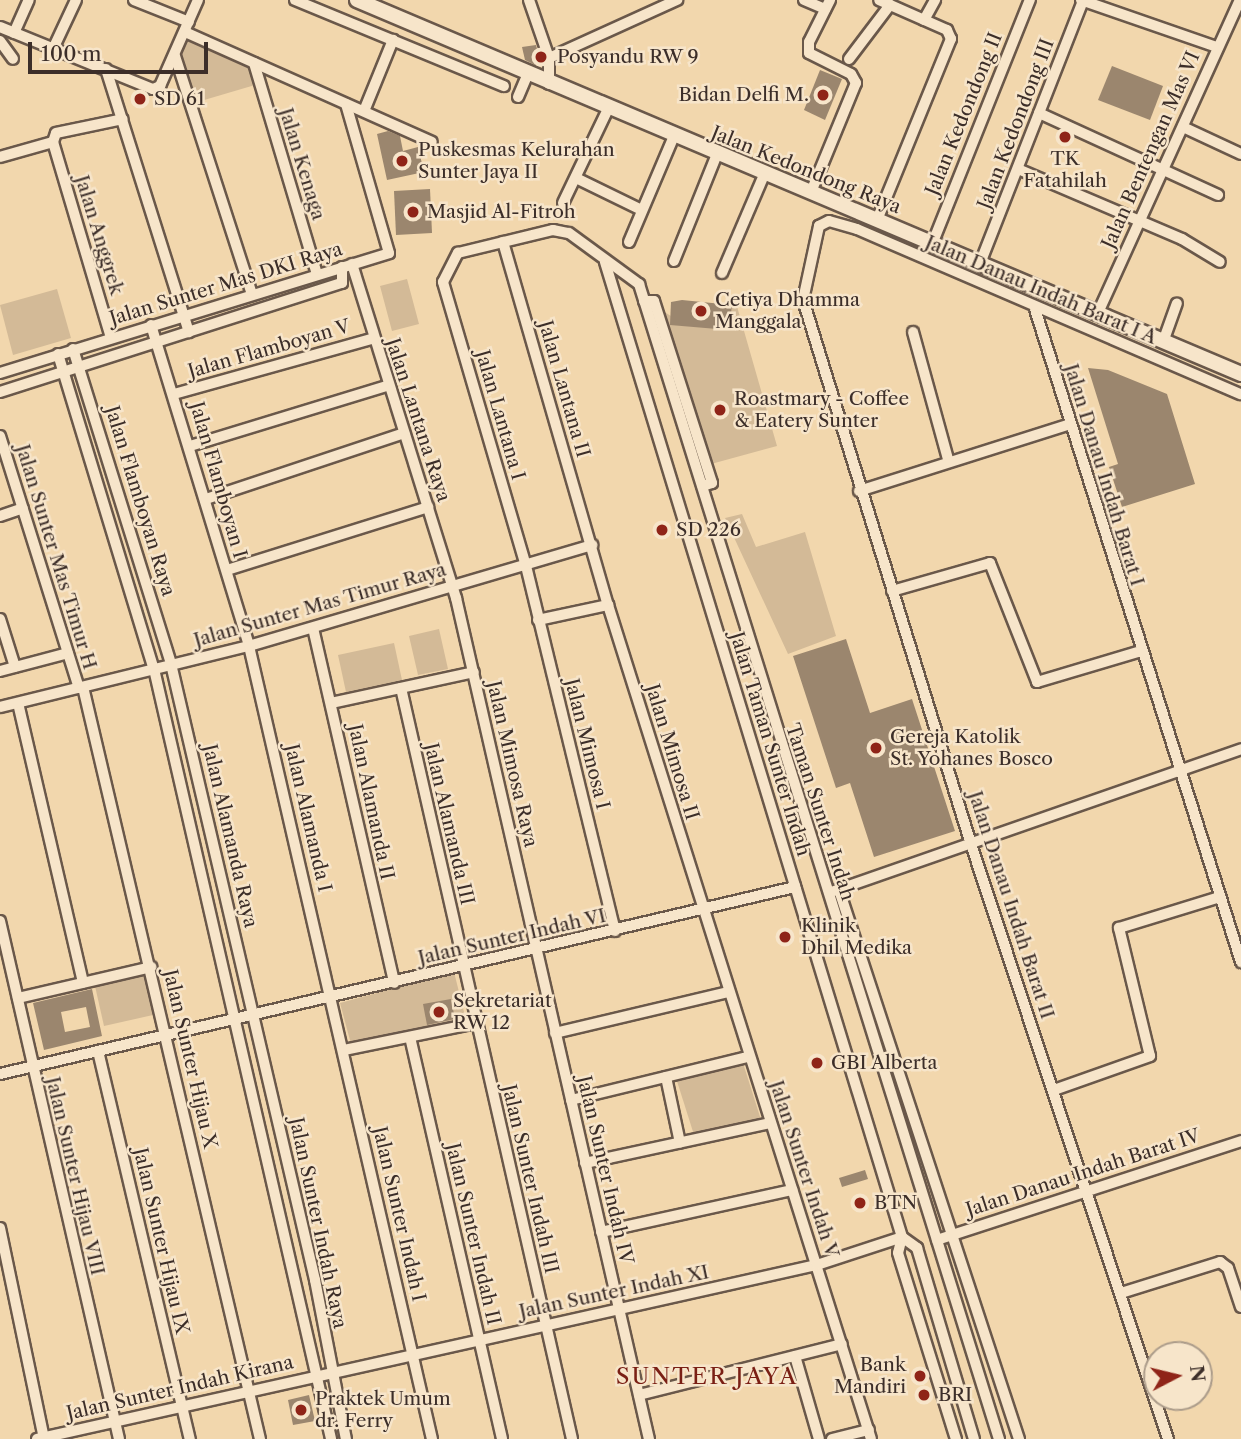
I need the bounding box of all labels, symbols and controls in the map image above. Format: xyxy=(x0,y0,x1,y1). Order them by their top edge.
scale bar xyxy=(32,28,212,72)
street label: Jalan Kedondong II xyxy=(921,29,1007,199)
street label: Jalan Kedondong III xyxy=(973,36,1059,212)
text: 100 m xyxy=(41,41,102,66)
place label: Posyandu RW 9 xyxy=(557,46,699,68)
marker: Posyandu RW 9 xyxy=(531,47,551,67)
street label: Jalan Bentengan Mas VI xyxy=(1097,47,1205,253)
place label: Bidan Delfi M. xyxy=(679,84,809,106)
marker: Bidan Delfi M. xyxy=(815,87,831,103)
place label: SD 61 xyxy=(154,88,205,110)
marker: SD 61 xyxy=(132,91,148,107)
street label: Jalan Kenaga xyxy=(274,105,330,223)
street label: Jalan Kedondong Raya xyxy=(708,121,904,219)
marker: TK Fatahilah xyxy=(1057,129,1073,145)
place label: Puskesmas Kelurahan Sunter Jaya II xyxy=(418,139,615,183)
place label: TK Fatahilah xyxy=(1023,148,1107,192)
marker: Puskesmas Kelurahan Sunter Jaya II xyxy=(392,151,412,171)
street label: Jalan Anggrek xyxy=(70,172,128,298)
place label: Masjid Al-Fitroh xyxy=(427,201,577,223)
marker: Masjid Al-Fitroh xyxy=(405,204,421,220)
street label: Jalan Danau Indah Barat I A xyxy=(921,231,1161,349)
street label: Jalan Sunter Mas DKI Raya xyxy=(107,238,345,330)
place label: Cetiya Dhamma Manggala xyxy=(715,289,860,333)
marker: Cetiya Dhamma Manggala xyxy=(693,303,709,319)
street label: Jalan Flamboyan V xyxy=(185,315,353,383)
street label: Jalan Lantana II xyxy=(534,318,594,460)
street label: Jalan Lantana Raya xyxy=(381,335,455,505)
street label: Jalan Lantana I xyxy=(471,347,529,483)
street label: Jalan Danau Indah Barat I xyxy=(1059,361,1149,589)
place label: Roastmary - Coffee & Eatery Sunter xyxy=(734,388,910,432)
street label: Jalan Flamboyan I xyxy=(185,399,251,561)
marker: Roastmary - Coffee & Eatery Sunter xyxy=(712,402,728,418)
street label: Jalan Flamboyan Raya xyxy=(100,403,180,599)
street label: Jalan Sunter Mas Timur H xyxy=(11,441,101,673)
place label: SD 226 xyxy=(676,519,741,541)
marker: SD 226 xyxy=(654,522,670,538)
street label: Jalan Sunter Mas Timur Raya xyxy=(191,558,449,652)
street label: Jalan Taman Sunter Indah xyxy=(725,629,815,859)
street label: Jalan Mimosa I xyxy=(560,676,614,812)
street label: Jalan Mimosa Raya xyxy=(482,678,542,850)
street label: Jalan Mimosa II xyxy=(640,681,704,823)
street label: Taman Sunter Indah xyxy=(781,720,859,904)
street label: Jalan Alamanda II xyxy=(343,722,399,882)
place label: Gereja Katolik St. Yohanes Bosco xyxy=(890,726,1054,770)
street label: Jalan Alamanda III xyxy=(419,740,479,908)
marker: Gereja Katolik St. Yohanes Bosco xyxy=(868,740,884,756)
street label: Jalan Alamanda I xyxy=(280,741,336,895)
street label: Jalan Alamanda Raya xyxy=(198,742,262,930)
street label: Jalan Danau Indah Barat II xyxy=(963,788,1059,1022)
street label: Jalan Sunter Indah VI xyxy=(415,904,609,970)
place label: Klinik Dhil Medika xyxy=(801,915,912,959)
marker: Klinik Dhil Medika xyxy=(775,927,795,947)
street label: Jalan Sunter Hijau X xyxy=(158,967,222,1151)
place label: Sekretariat RW 12 xyxy=(453,990,552,1034)
marker: Sekretariat RW 12 xyxy=(431,1004,447,1020)
place label: GBI Alberta xyxy=(831,1052,938,1074)
marker: GBI Alberta xyxy=(809,1055,825,1071)
street label: Jalan Sunter Indah IV xyxy=(572,1073,638,1267)
street label: Jalan Sunter Hijau VIII xyxy=(41,1074,109,1278)
street label: Jalan Sunter Indah V xyxy=(764,1077,844,1261)
street label: Jalan Sunter Indah III xyxy=(497,1082,563,1276)
street label: Jalan Sunter Indah Raya xyxy=(284,1115,352,1331)
street label: Jalan Sunter Indah I xyxy=(368,1124,430,1304)
street label: Jalan Danau Indah Barat IV xyxy=(963,1124,1203,1222)
street label: Jalan Sunter Indah II xyxy=(441,1141,505,1327)
street label: Jalan Sunter Hijau IX xyxy=(128,1145,194,1337)
place label: BTN xyxy=(874,1192,917,1214)
marker: BTN xyxy=(852,1195,868,1211)
street label: Jalan Sunter Indah XI xyxy=(517,1261,711,1323)
north arrow xyxy=(1143,1341,1213,1411)
street label: Jalan Sunter Indah Kirana xyxy=(64,1351,296,1425)
place label: Bank Mandiri xyxy=(834,1354,906,1398)
district label: SUNTER JAYA xyxy=(617,1362,797,1390)
text: N xyxy=(1185,1364,1210,1383)
marker: Bank Mandiri xyxy=(912,1368,928,1384)
place label: BRI xyxy=(938,1384,972,1406)
marker: BRI xyxy=(916,1387,932,1403)
place label: Praktek Umum dr. Ferry xyxy=(315,1388,451,1432)
marker: Praktek Umum dr. Ferry xyxy=(293,1402,309,1418)

